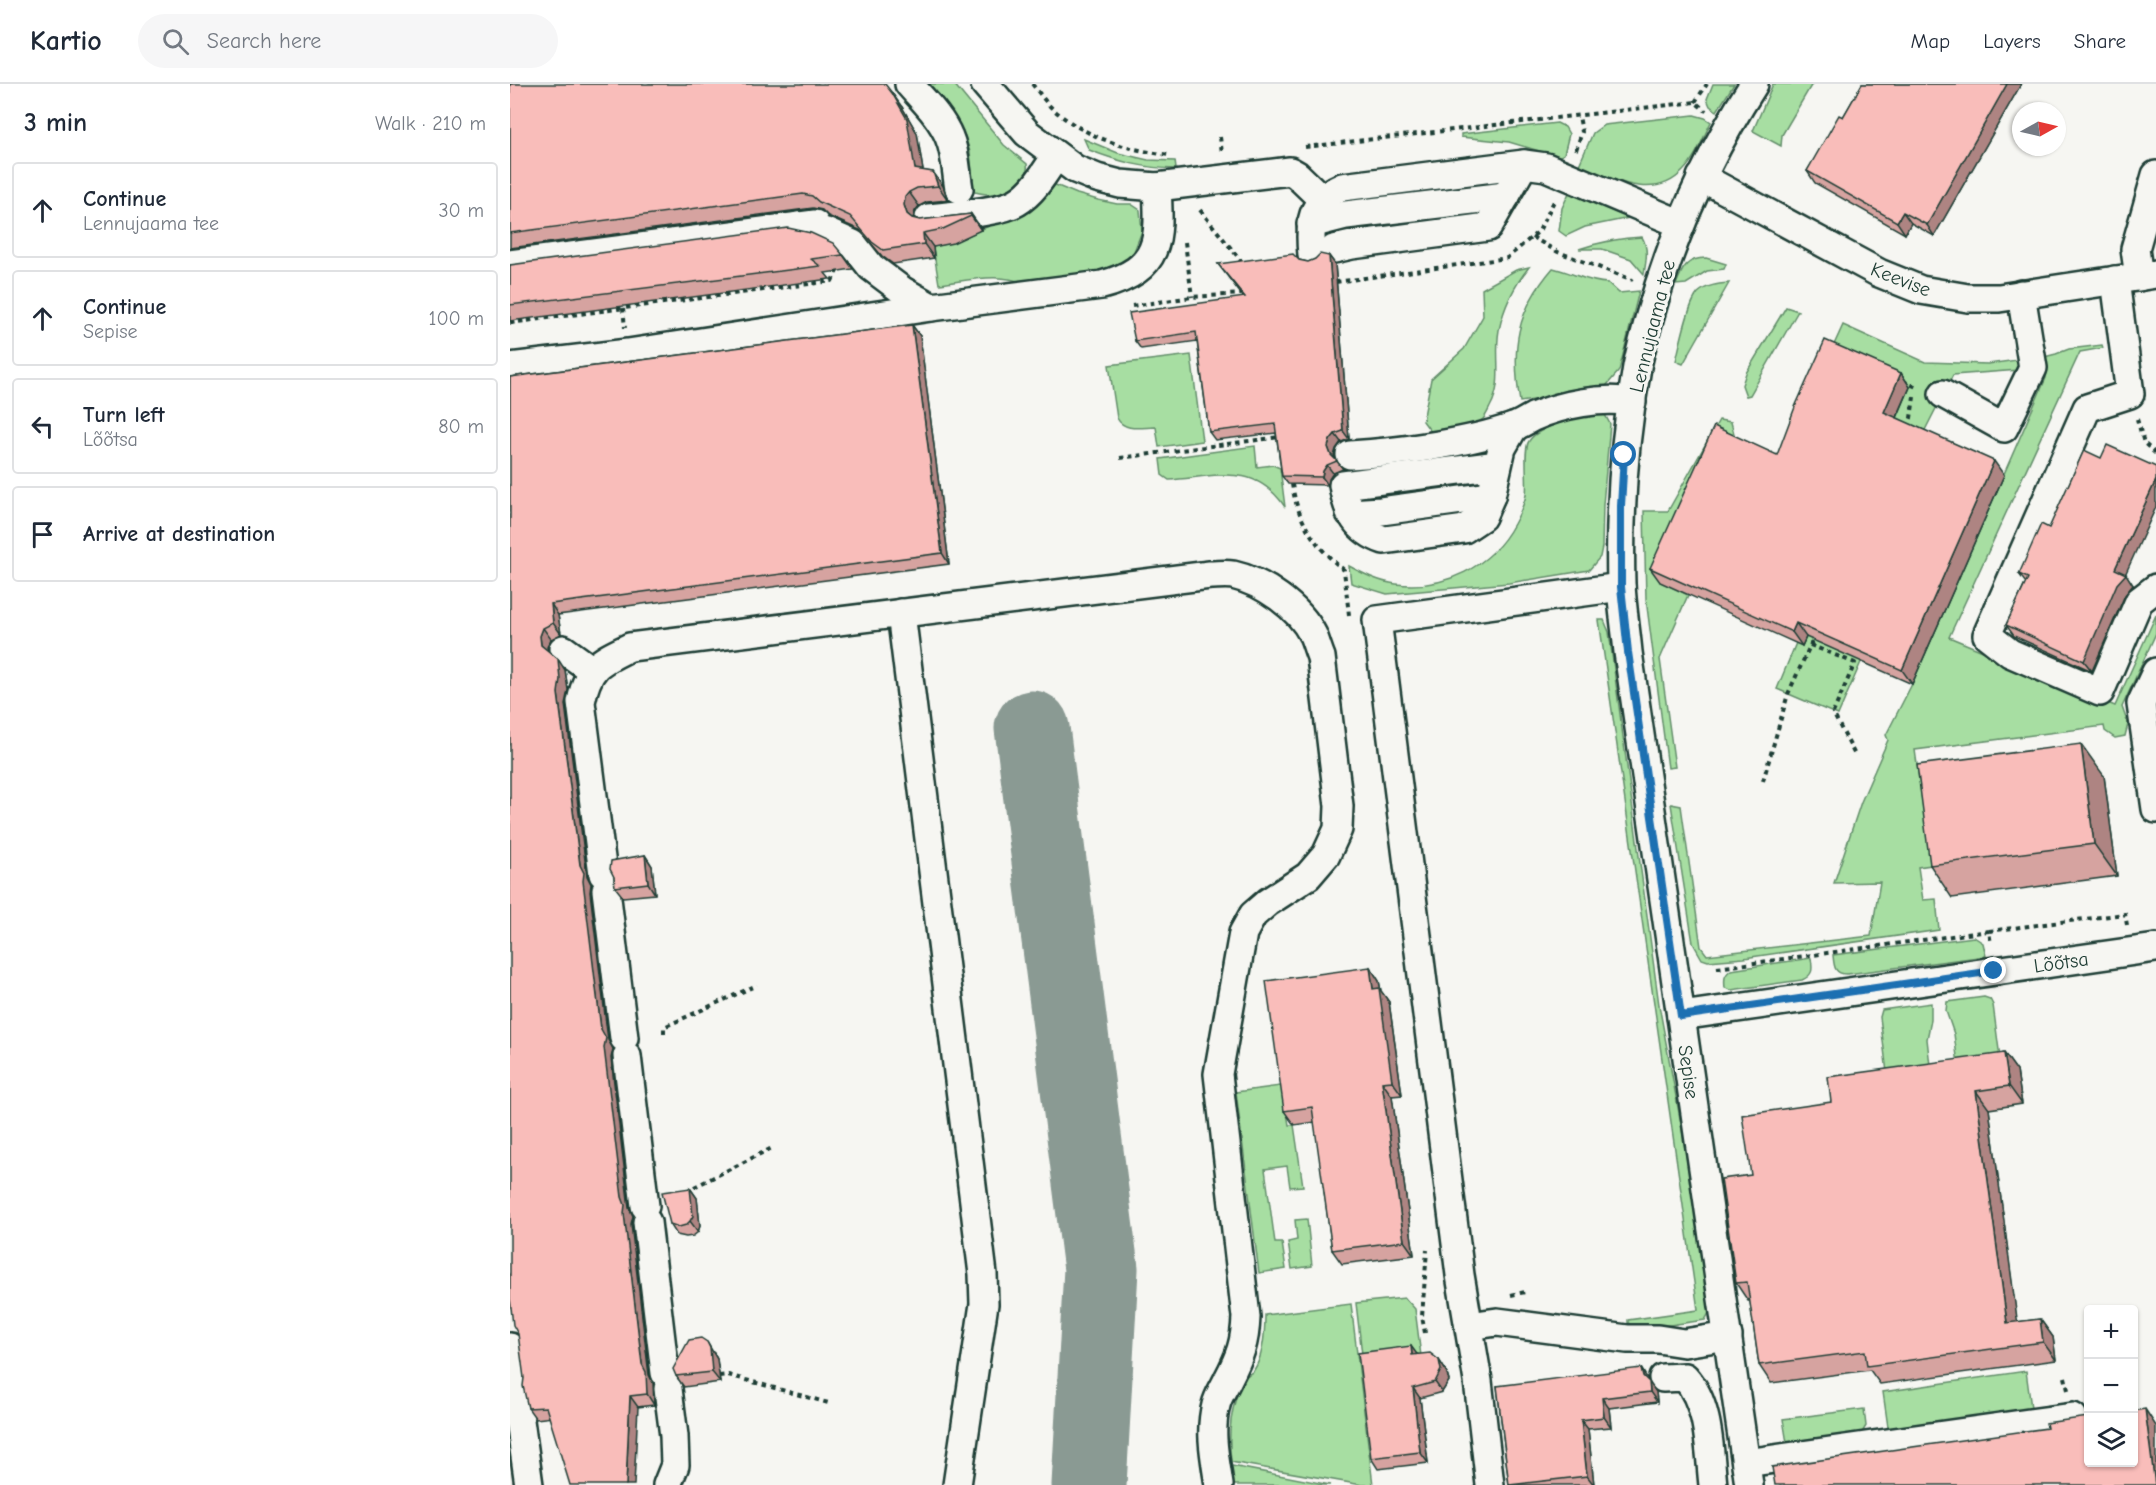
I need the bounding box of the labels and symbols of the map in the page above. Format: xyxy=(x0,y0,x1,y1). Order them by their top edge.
north arrow xyxy=(2012,102,2066,156)
street label: Lennujaama tee xyxy=(1625,257,1680,395)
street label: Keevise xyxy=(1868,258,1934,301)
route start xyxy=(1610,441,1636,467)
street label: Lõõtsa xyxy=(2032,947,2090,978)
route end xyxy=(1980,957,2006,983)
street label: Sepise xyxy=(1673,1043,1704,1101)

